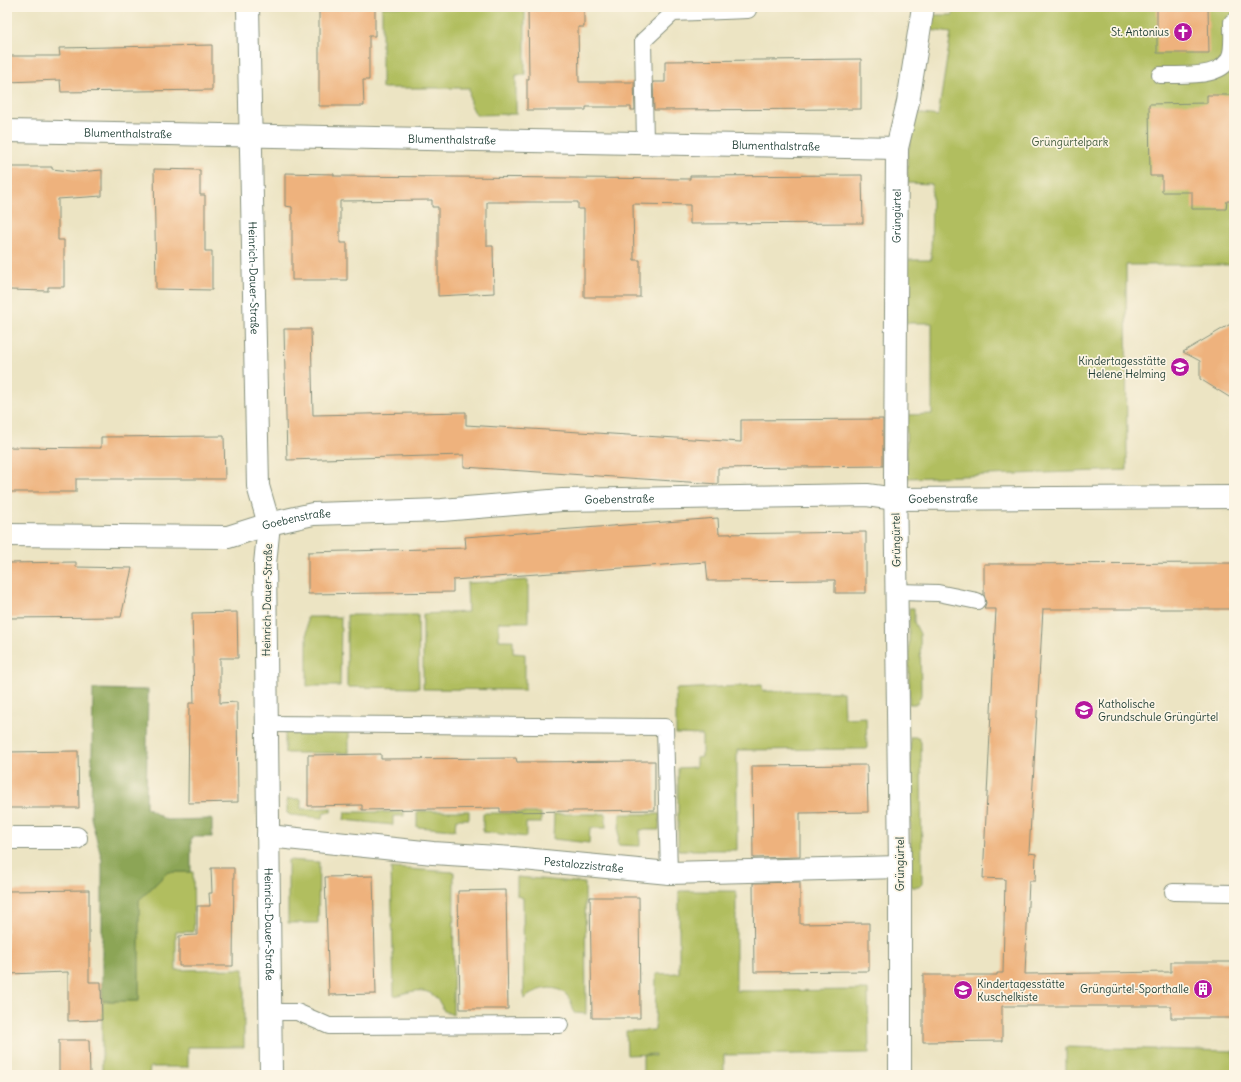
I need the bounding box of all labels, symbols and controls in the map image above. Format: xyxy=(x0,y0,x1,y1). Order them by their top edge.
church icon: St. Antonius xyxy=(1172,21,1194,43)
place label: St. Antonius xyxy=(1111,25,1169,39)
street label: Blumenthalstraße xyxy=(84,125,172,141)
street label: Blumenthalstraße xyxy=(408,132,496,147)
park label: Grüngürtelpark xyxy=(1032,135,1109,149)
street label: Blumenthalstraße xyxy=(732,138,820,154)
street label: Grüngürtel xyxy=(889,189,904,243)
street label: Heinrich-Dauer-Straße xyxy=(245,221,262,335)
place label: Kindertagesstätte Helene Helming xyxy=(1078,354,1166,381)
school or university icon: Kindertagesstätte Helene Helming xyxy=(1169,356,1191,378)
street label: Goebenstraße xyxy=(584,491,654,507)
street label: Goebenstraße xyxy=(908,492,978,506)
street label: Goebenstraße xyxy=(260,506,331,533)
street label: Grüngürtel xyxy=(889,513,903,567)
street label: Heinrich-Dauer-Straße xyxy=(259,543,275,657)
place label: Katholische Grundschule Grüngürtel xyxy=(1098,697,1218,724)
school or university icon: Katholische Grundschule Grüngürtel xyxy=(1073,699,1095,721)
street label: Grüngürtel xyxy=(893,837,907,891)
street label: Pestalozzistraße xyxy=(543,854,624,876)
street label: Heinrich-Dauer-Straße xyxy=(262,868,277,981)
place label: Kindertagesstätte Kuschelkiste xyxy=(977,977,1065,1004)
building icon: Grüngürtel-Sporthalle xyxy=(1192,978,1214,1000)
school or university icon: Kindertagesstätte Kuschelkiste xyxy=(952,979,974,1001)
place label: Grüngürtel-Sporthalle xyxy=(1080,982,1189,996)

